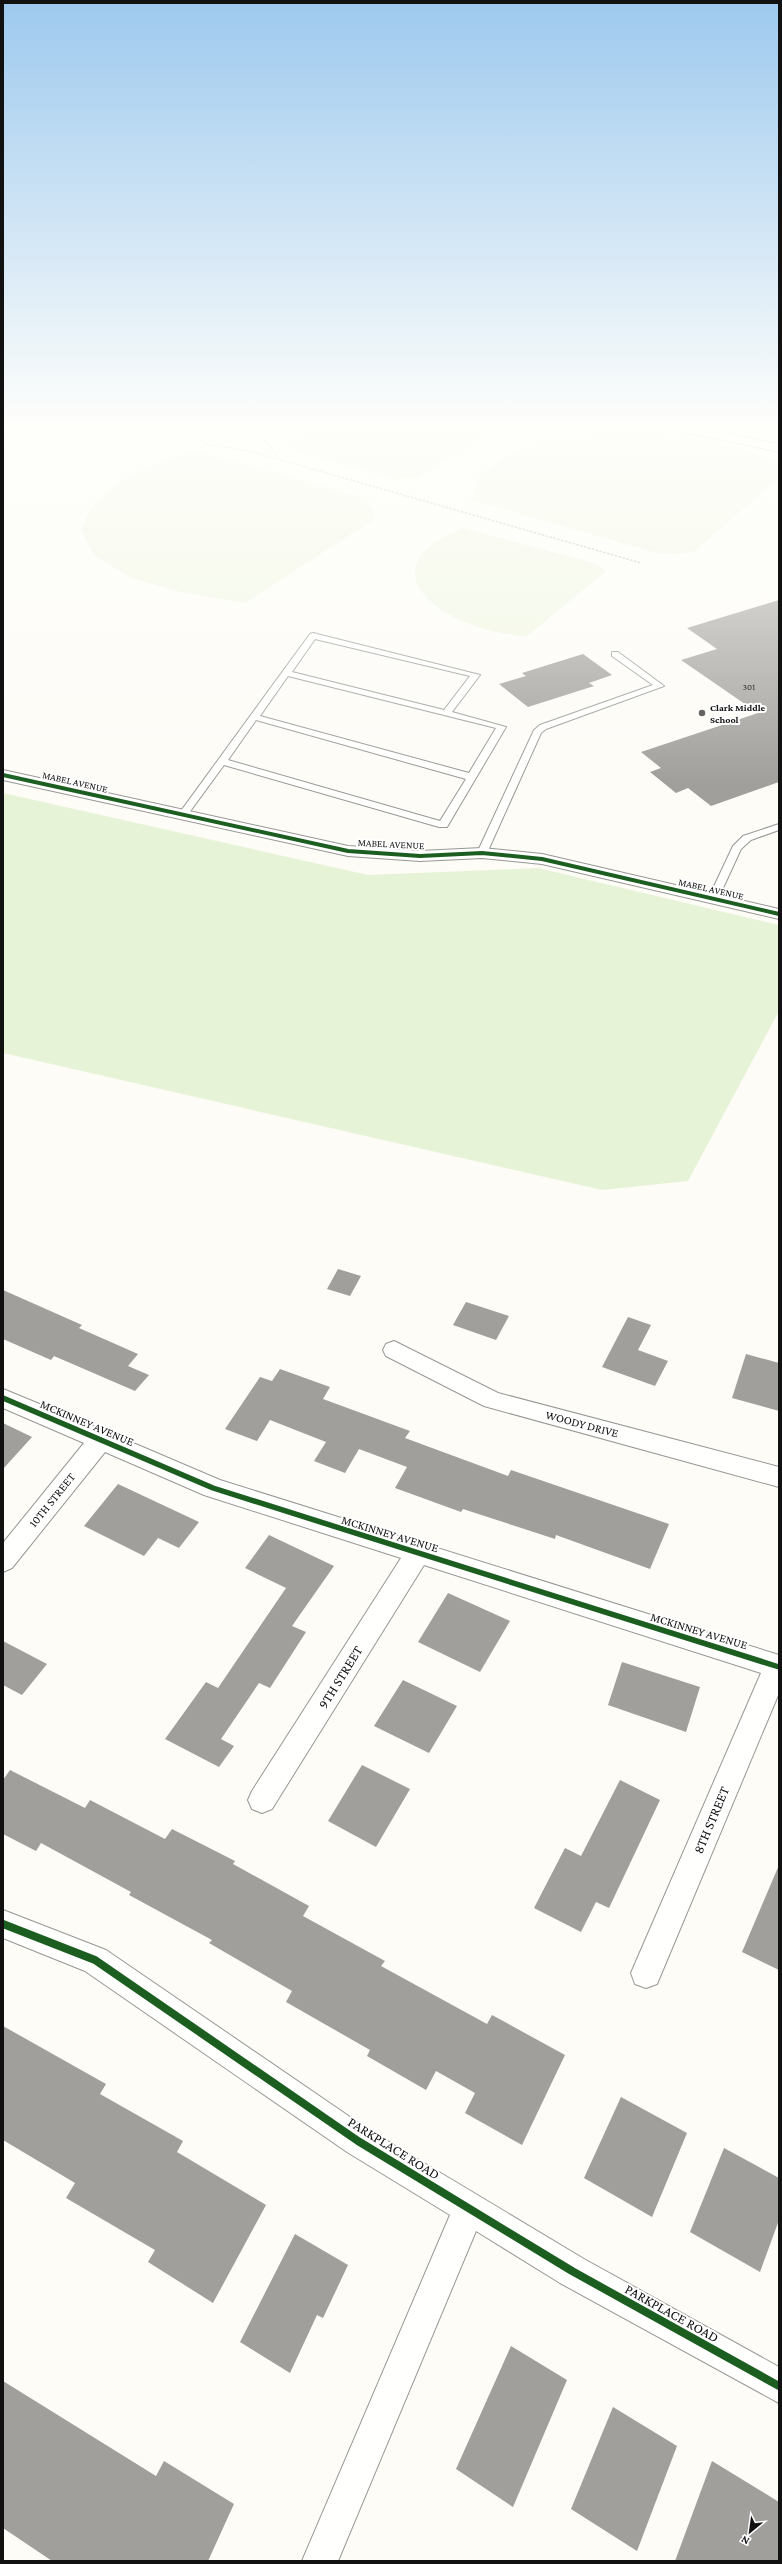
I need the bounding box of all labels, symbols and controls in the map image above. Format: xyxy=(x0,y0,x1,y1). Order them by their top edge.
house number: 301 xyxy=(743,682,755,692)
place label: Clark Middle School xyxy=(710,702,766,725)
marker: Clark Middle School xyxy=(697,708,707,718)
street label: MABEL AVENUE xyxy=(41,769,109,795)
street label: MABEL AVENUE xyxy=(357,837,425,851)
street label: MABEL AVENUE xyxy=(677,876,745,902)
street label: MCKINNEY AVENUE xyxy=(38,1397,136,1449)
street label: WOODY DRIVE xyxy=(544,1408,620,1441)
street label: 10TH STREET xyxy=(26,1470,78,1530)
street label: MCKINNEY AVENUE xyxy=(340,1513,441,1556)
street label: MCKINNEY AVENUE xyxy=(649,1610,750,1653)
street label: 9TH STREET xyxy=(314,1642,366,1711)
street label: 8TH STREET xyxy=(690,1784,732,1856)
street label: PARKPLACE ROAD xyxy=(345,2113,443,2183)
street label: PARKPLACE ROAD xyxy=(622,2281,722,2345)
north arrow xyxy=(730,2512,770,2552)
text: N xyxy=(739,2533,751,2548)

